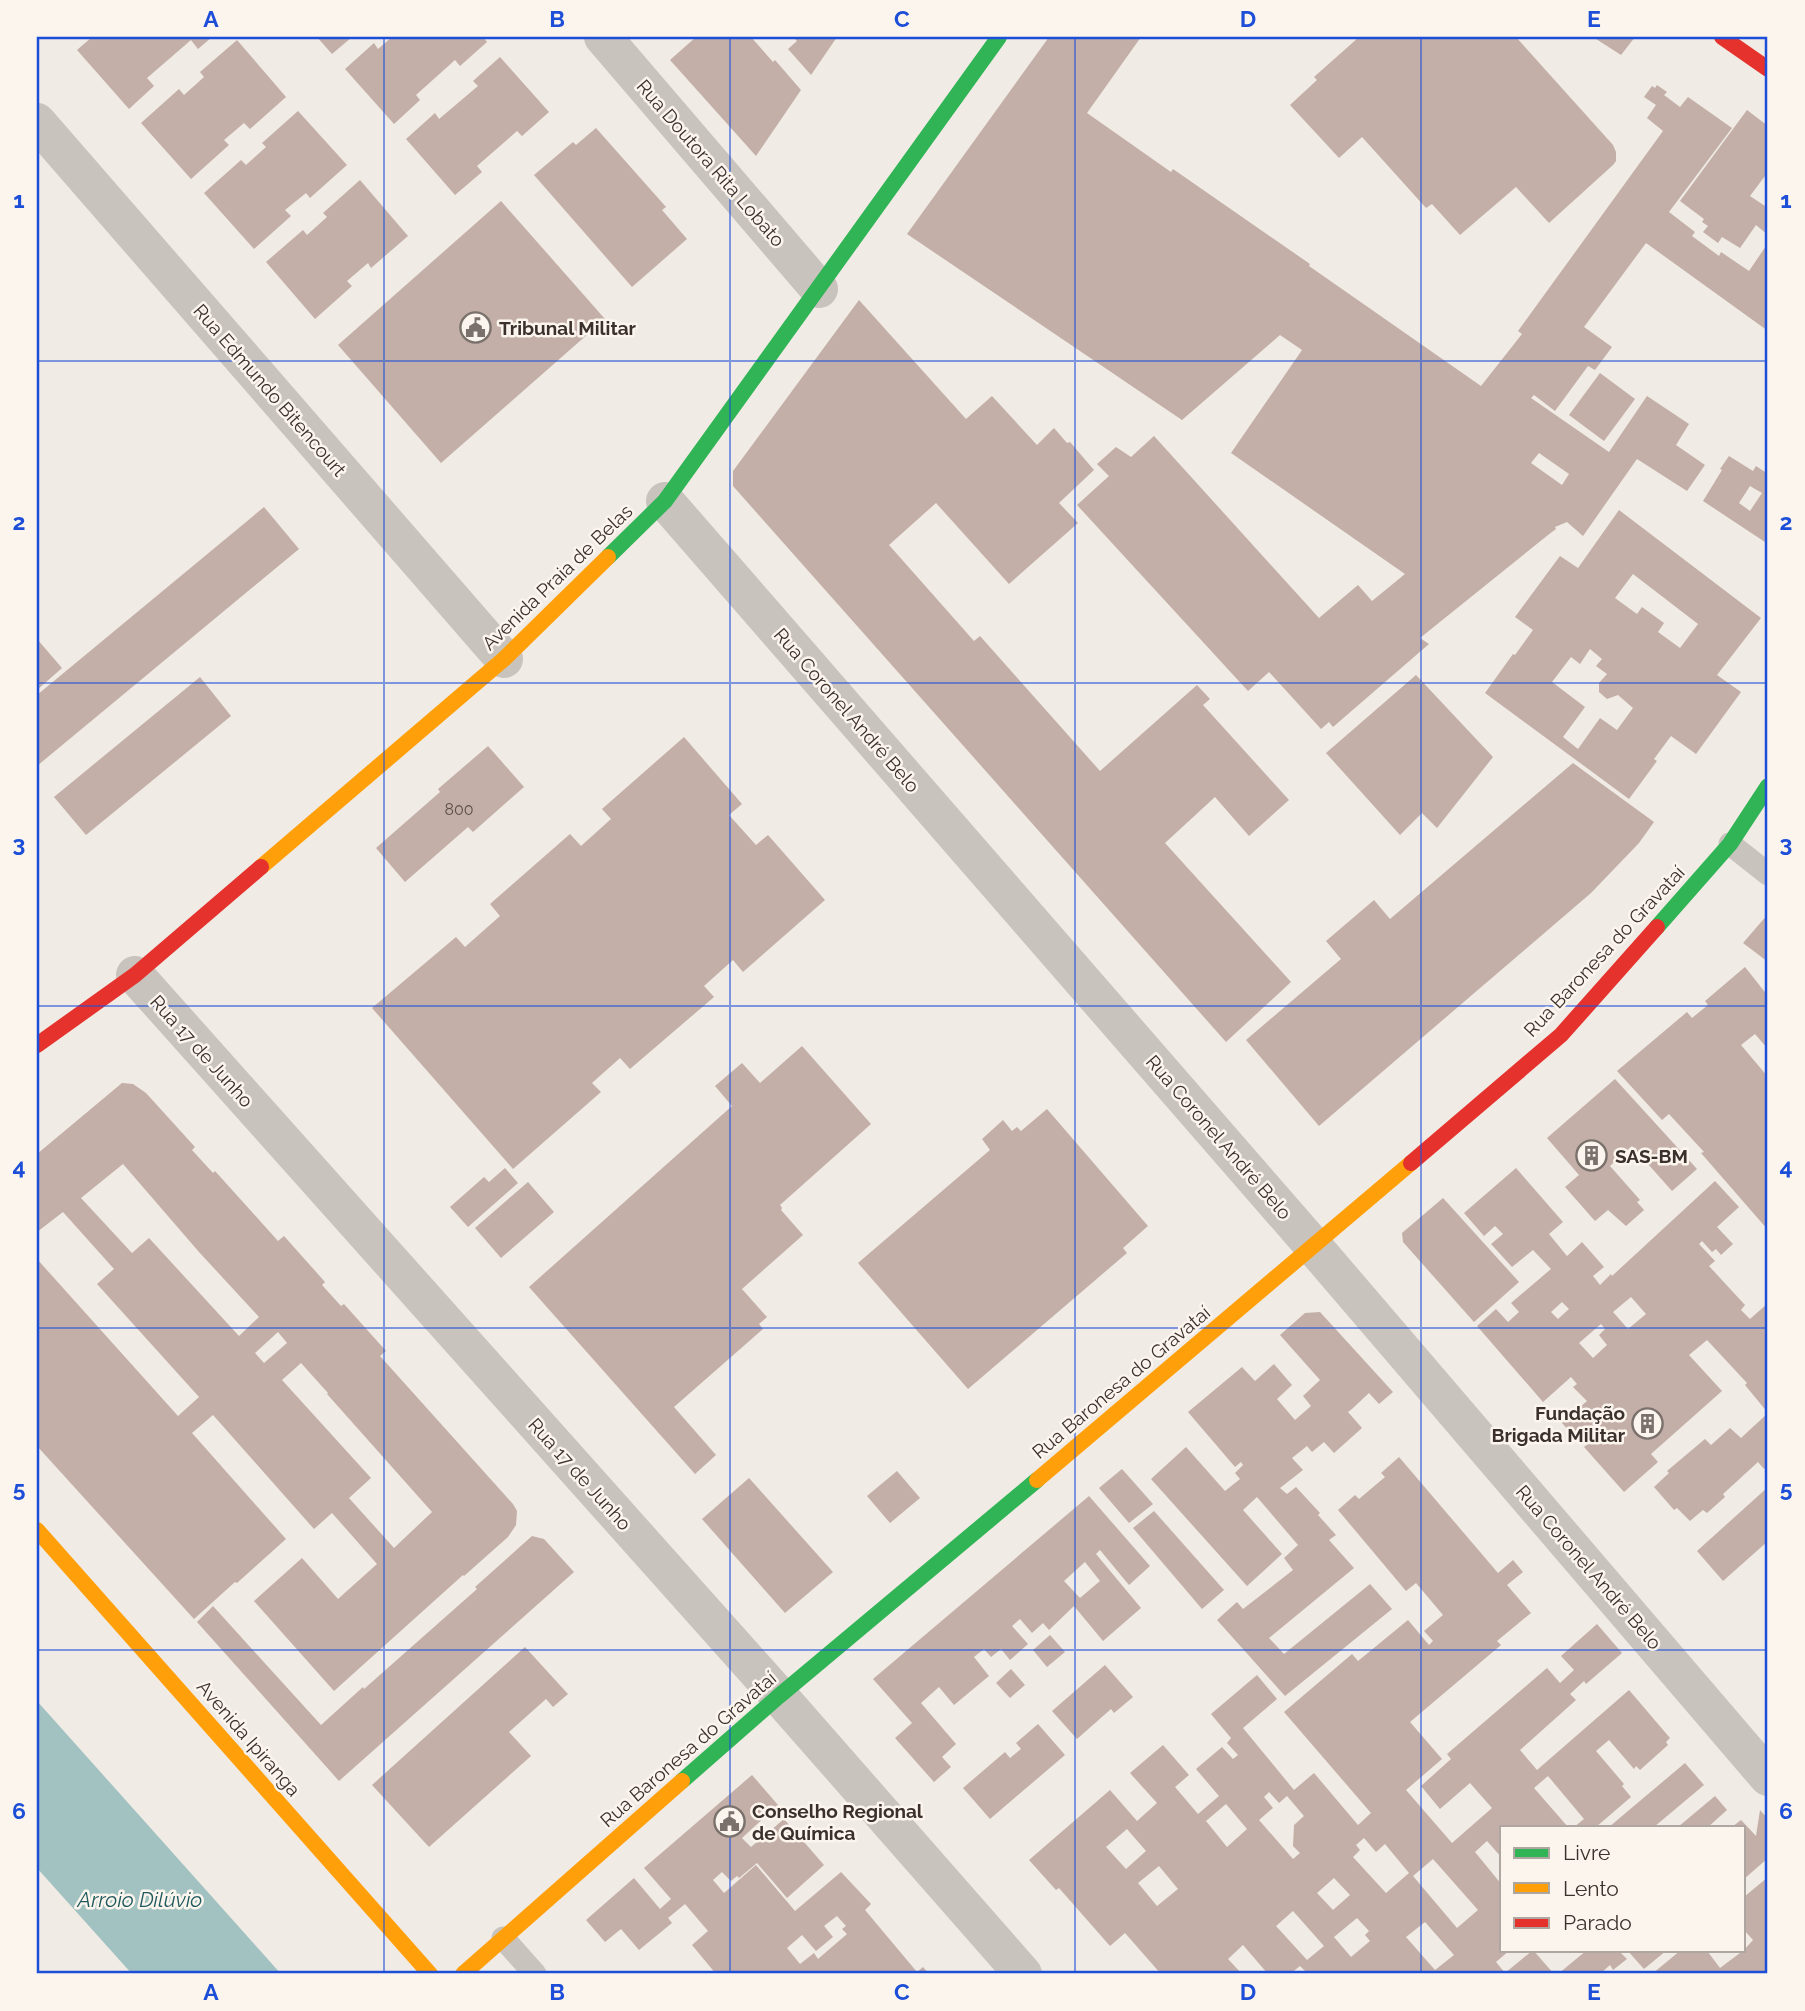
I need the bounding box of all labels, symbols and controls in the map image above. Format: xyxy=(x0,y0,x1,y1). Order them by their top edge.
text: A xyxy=(203,5,219,32)
text: B xyxy=(549,5,565,32)
text: C xyxy=(894,5,910,32)
text: D xyxy=(1240,5,1256,32)
text: E xyxy=(1587,5,1601,32)
street label: Rua Doutora Rita Lobato xyxy=(633,75,789,251)
text: 1 xyxy=(13,186,25,213)
text: 1 xyxy=(1780,186,1792,213)
street label: Rua Edmundo Bitencourt xyxy=(189,299,351,481)
public building icon: Tribunal Militar xyxy=(459,311,493,345)
place label: Tribunal Militar xyxy=(499,317,637,339)
street label: Avenida Praia de Belas xyxy=(477,500,637,654)
text: 2 xyxy=(13,508,25,535)
text: 2 xyxy=(1780,508,1792,535)
street label: Rua Coronel André Belo xyxy=(770,623,924,797)
house number: 800 xyxy=(444,800,474,819)
text: 3 xyxy=(13,830,25,857)
text: 3 xyxy=(1780,830,1792,857)
street label: Rua Baronesa do Gravataí xyxy=(1519,860,1689,1041)
street label: Rua 17 de Junho xyxy=(146,991,258,1111)
street label: Rua Coronel André Belo xyxy=(1142,1050,1296,1224)
building icon: SAS-BM xyxy=(1575,1139,1609,1173)
place label: SAS-BM xyxy=(1615,1145,1688,1167)
text: 4 xyxy=(12,1153,26,1180)
text: 4 xyxy=(1779,1153,1793,1180)
street label: Rua Baronesa do Gravataí xyxy=(1028,1301,1215,1463)
place label: Fundação Brigada Militar xyxy=(1492,1402,1626,1446)
building icon: Fundação Brigada Militar xyxy=(1631,1407,1665,1441)
street label: Rua 17 de Junho xyxy=(524,1414,636,1534)
text: 5 xyxy=(13,1475,26,1502)
text: 5 xyxy=(1780,1475,1793,1502)
street label: Rua Coronel André Belo xyxy=(1512,1480,1666,1654)
street label: Rua Baronesa do Gravataí xyxy=(596,1666,781,1831)
street label: Avenida Ipiranga xyxy=(193,1676,305,1800)
text: 6 xyxy=(12,1797,26,1824)
text: 6 xyxy=(1779,1797,1793,1824)
place label: Conselho Regional de Química xyxy=(752,1800,924,1844)
public building icon: Conselho Regional de Química xyxy=(712,1805,746,1839)
legend xyxy=(1500,1826,1745,1952)
text: Livre xyxy=(1563,1840,1610,1865)
text: Lento xyxy=(1563,1876,1619,1901)
water label: Arroio Dilúvio xyxy=(77,1887,202,1912)
text: Parado xyxy=(1563,1910,1632,1935)
text: A xyxy=(203,1978,219,2005)
text: B xyxy=(549,1978,565,2005)
text: C xyxy=(894,1978,910,2005)
text: D xyxy=(1240,1978,1256,2005)
text: E xyxy=(1587,1978,1601,2005)

